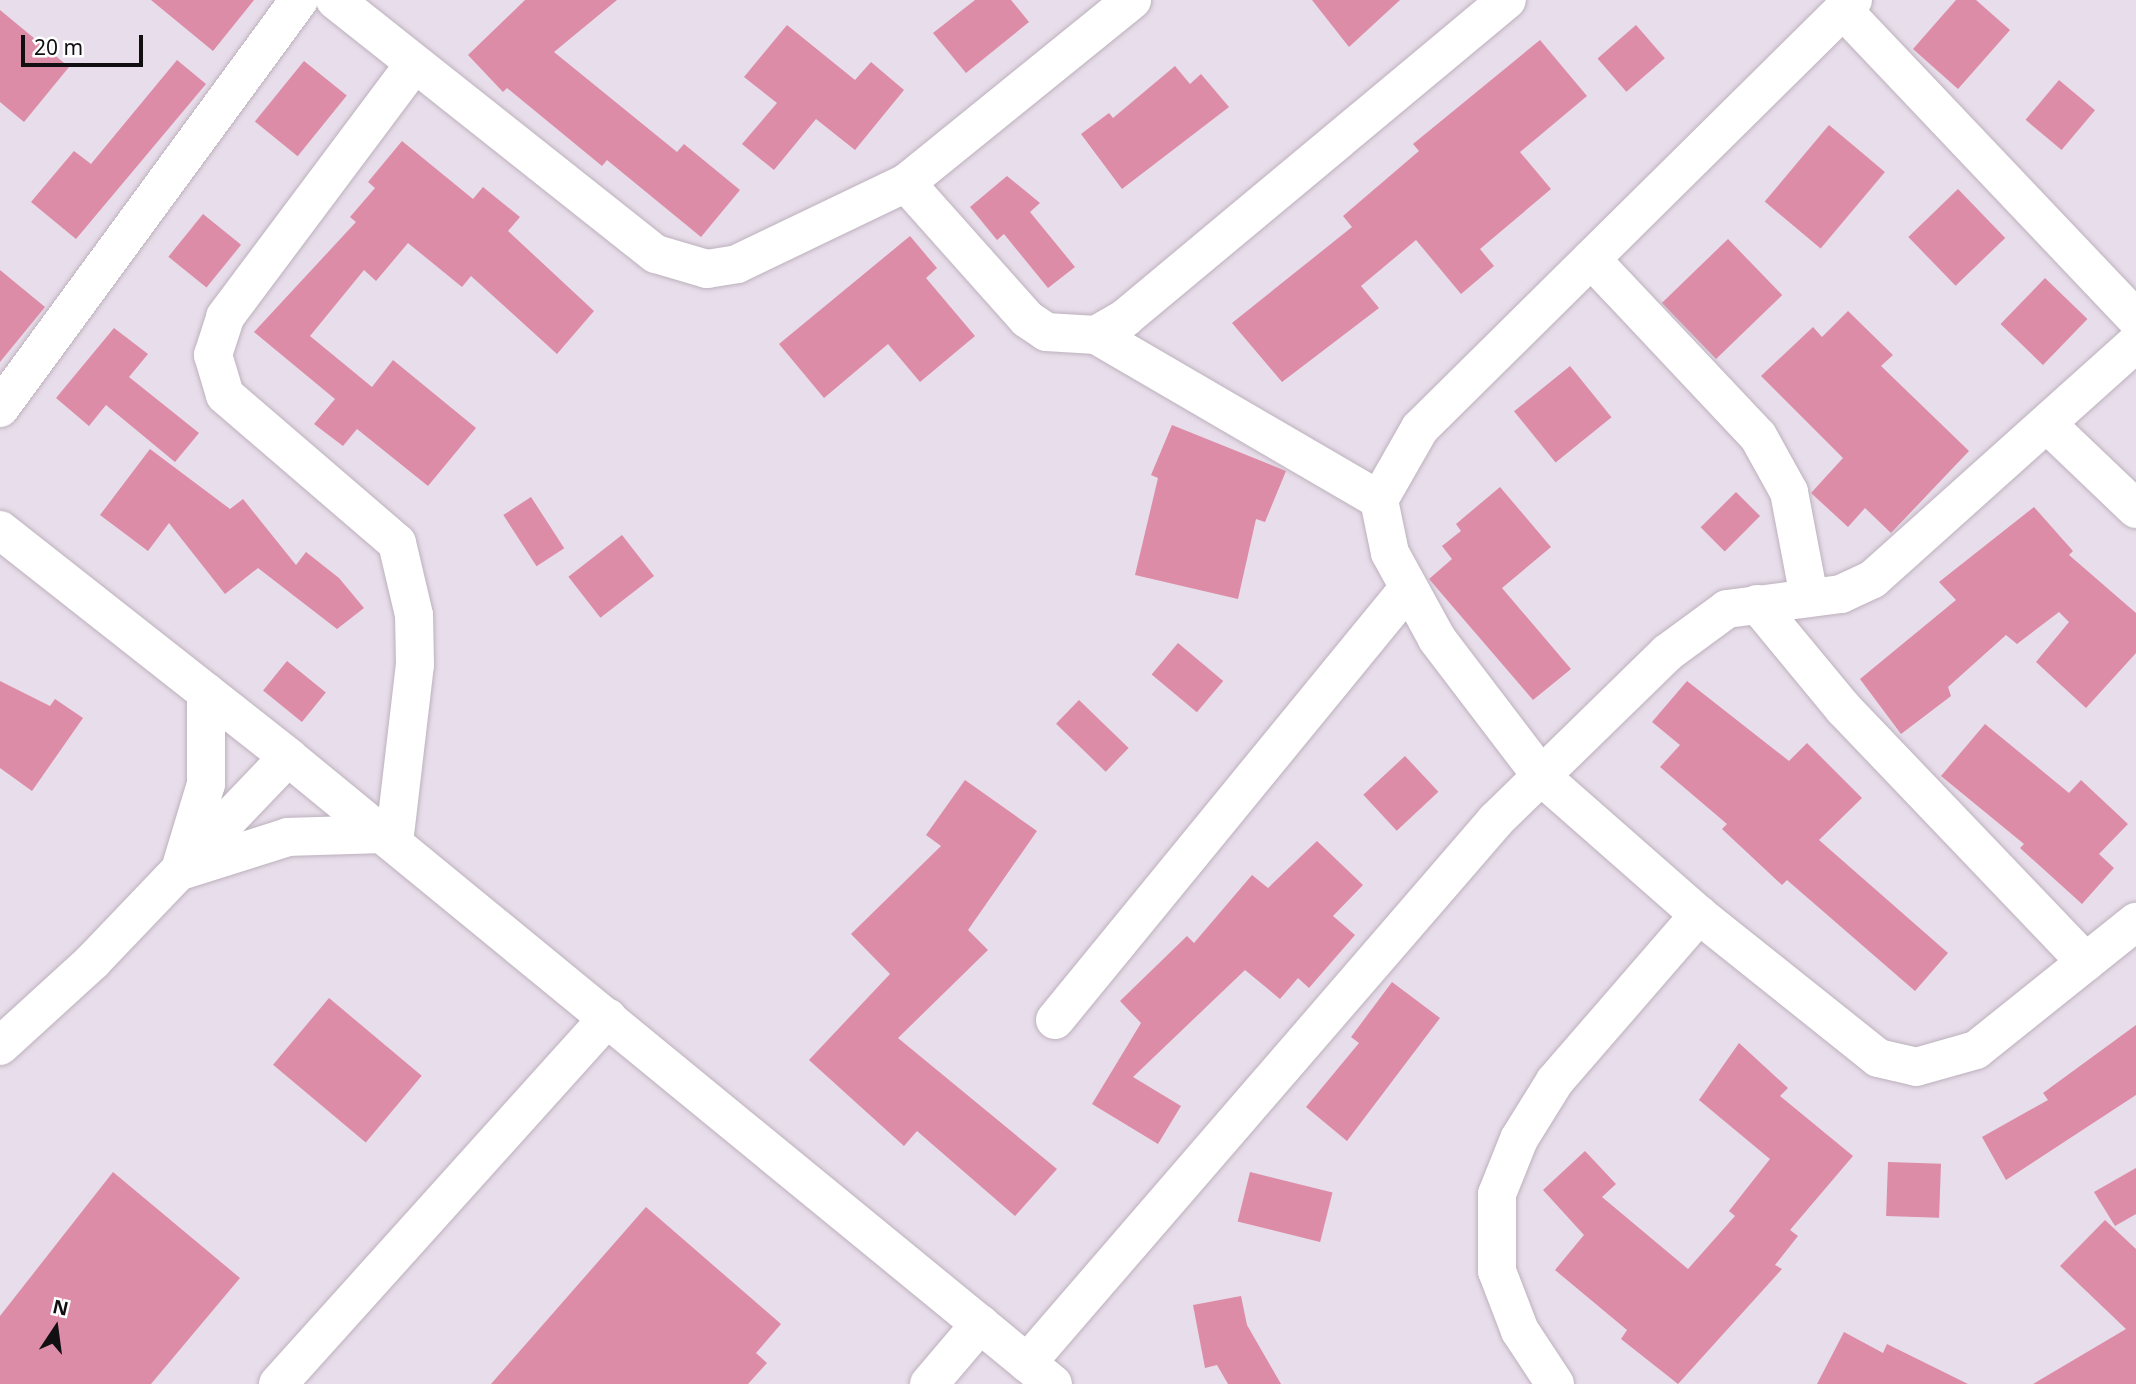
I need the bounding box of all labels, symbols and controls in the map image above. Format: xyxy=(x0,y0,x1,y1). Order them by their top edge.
scale bar xyxy=(24,21,147,65)
text: 20 m xyxy=(34,33,83,61)
north arrow xyxy=(21,1293,91,1363)
text: N xyxy=(50,1293,71,1322)

